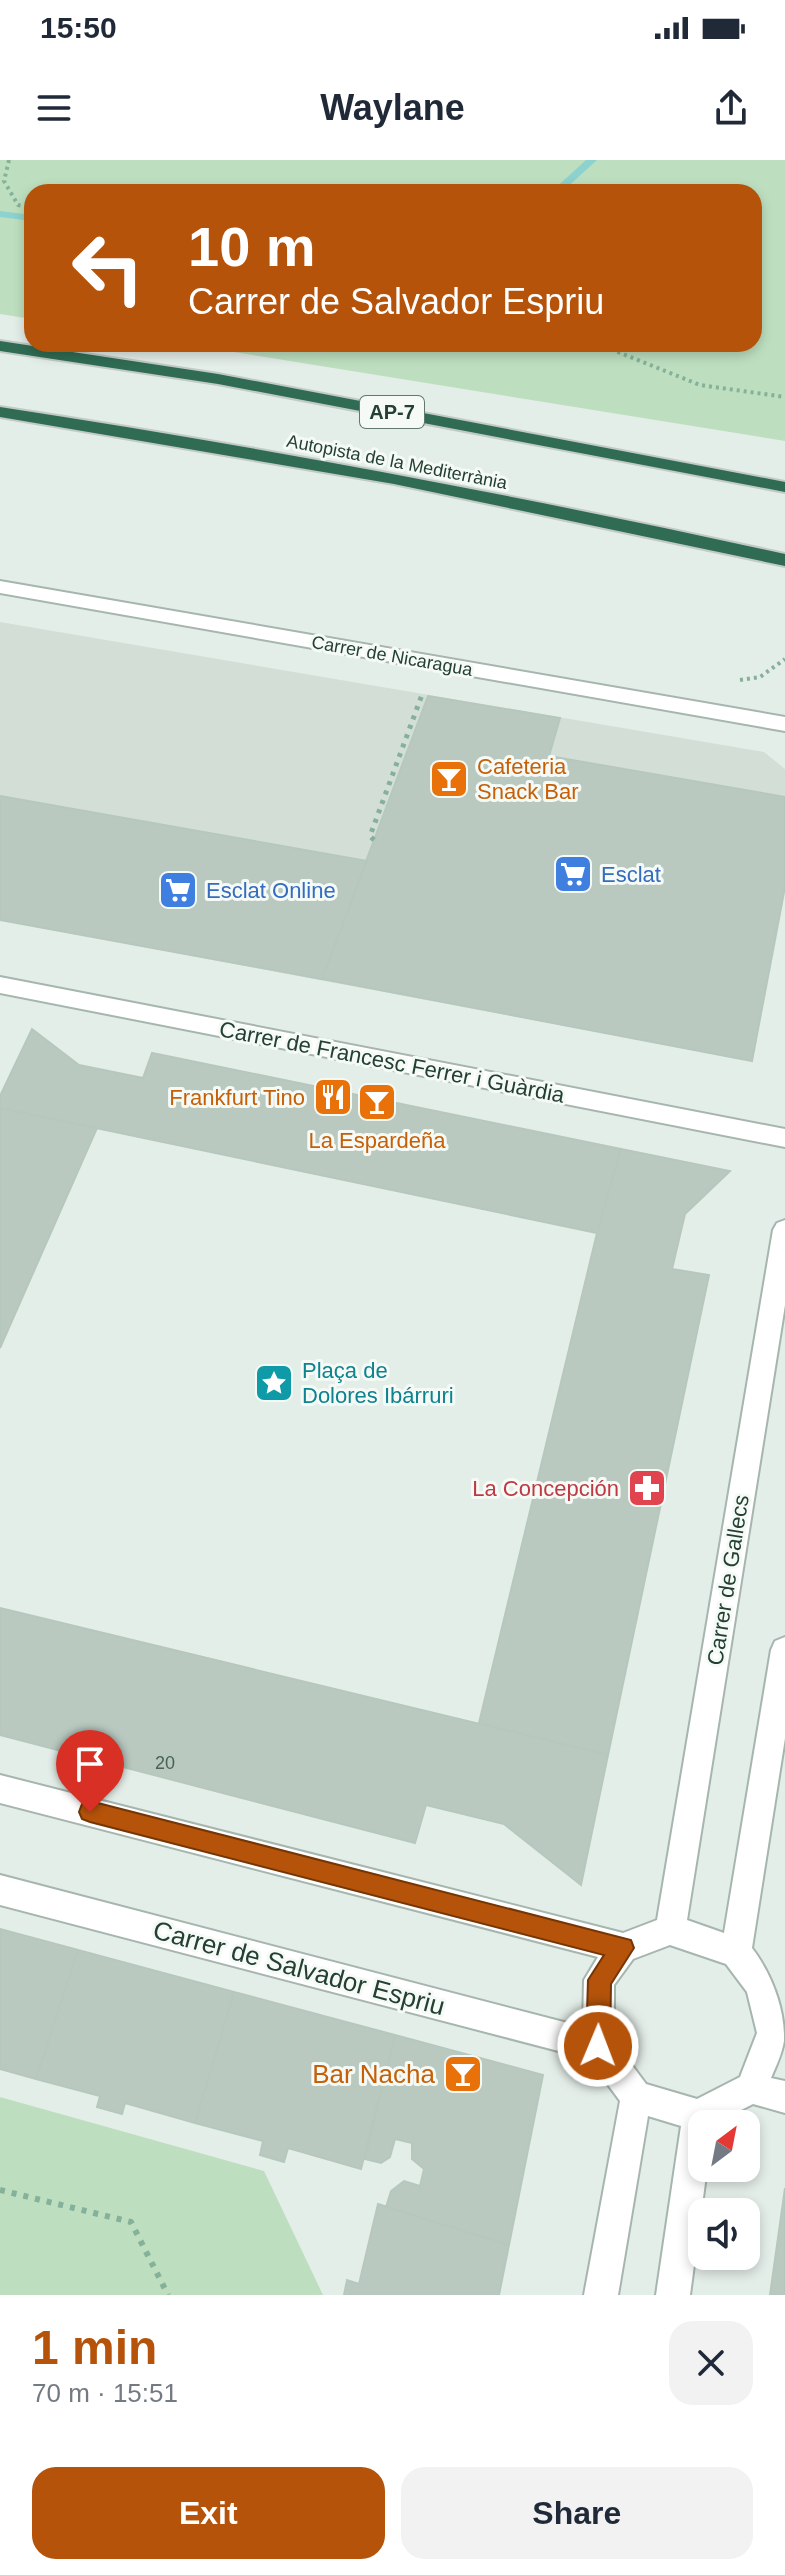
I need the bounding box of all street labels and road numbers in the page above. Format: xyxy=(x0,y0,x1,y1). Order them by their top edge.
road number: AP-7 xyxy=(360,396,424,428)
street label: Autopista de la Mediterrània xyxy=(285,431,510,493)
street label: Carrer de Nicaragua xyxy=(310,632,475,680)
street label: Carrer de Francesc Ferrer i Guàrdia xyxy=(217,1016,567,1108)
street label: Carrer de Gallecs xyxy=(702,1493,754,1667)
street label: Carrer de Salvador Espriu xyxy=(150,1915,448,2021)

